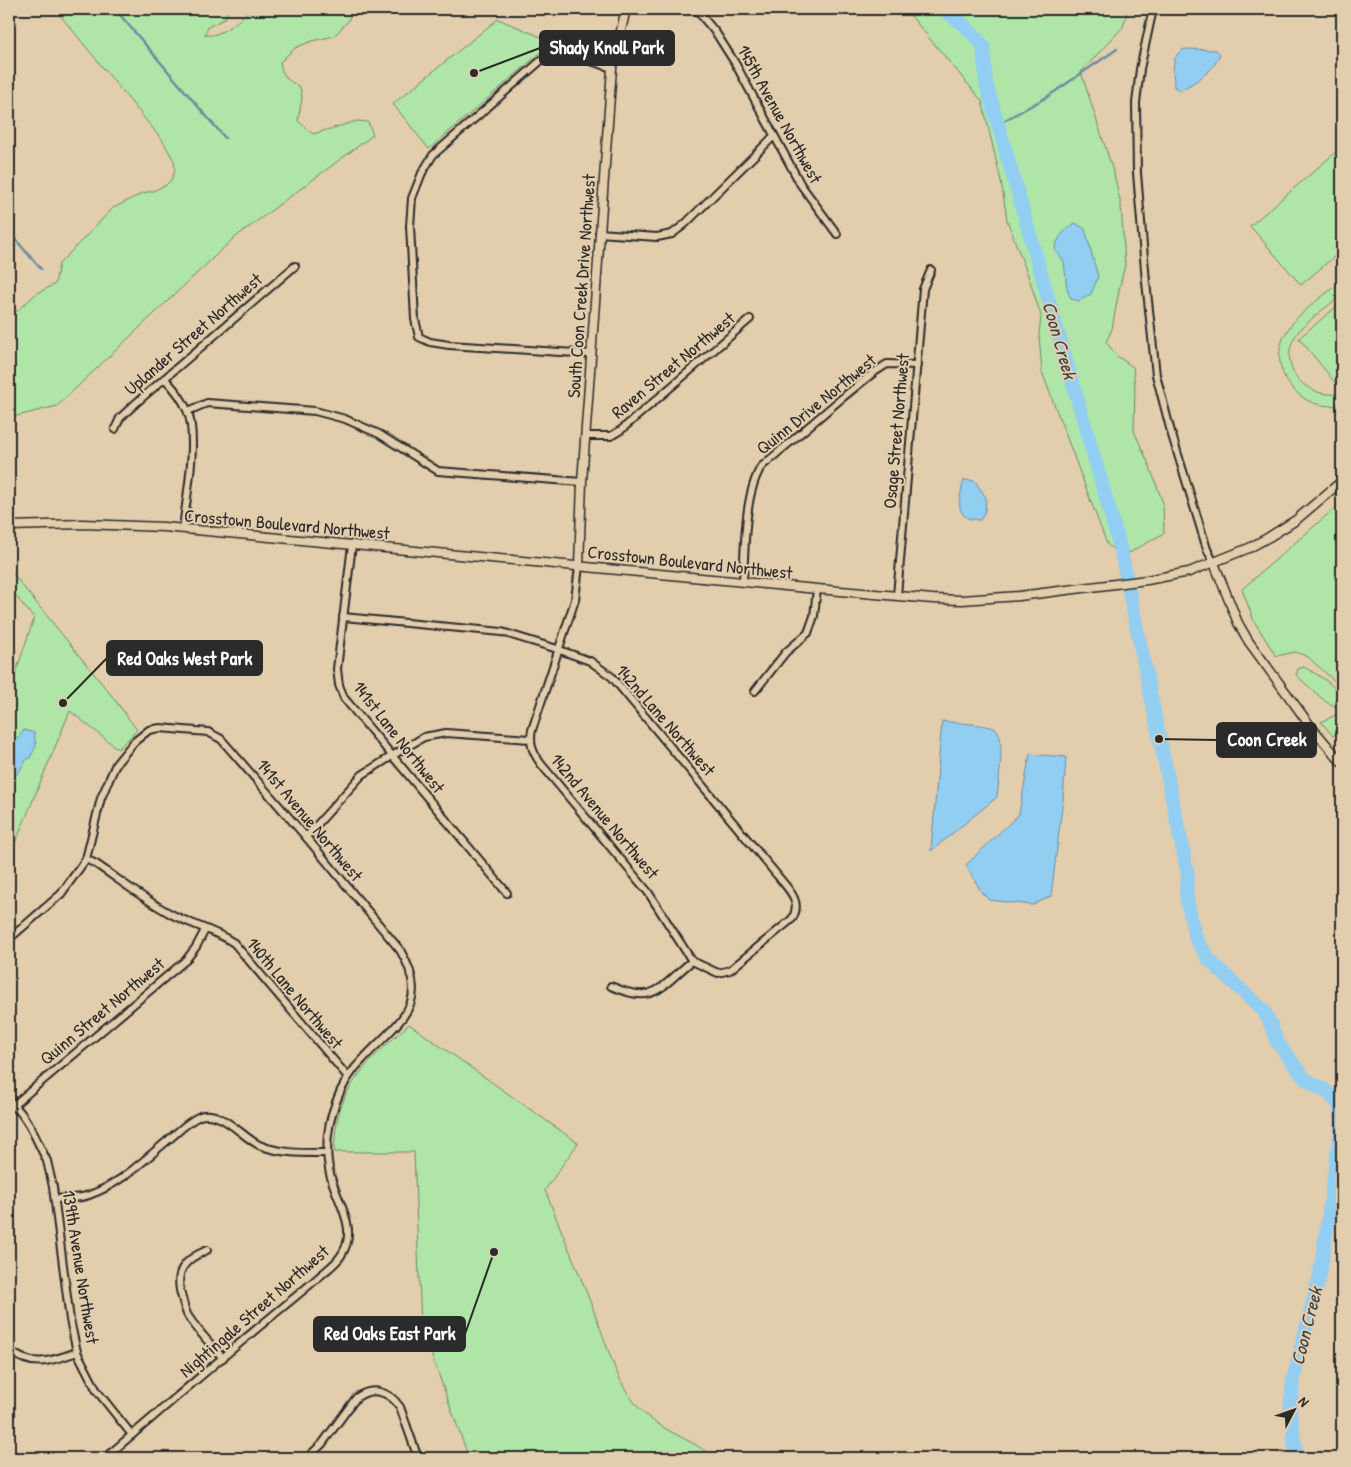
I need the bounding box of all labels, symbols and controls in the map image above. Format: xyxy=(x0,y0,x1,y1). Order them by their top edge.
callout: Shady Knoll Park xyxy=(540,31,674,65)
text: Shady Knoll Park xyxy=(550,34,664,61)
street label: 145th Avenue Northwest xyxy=(732,40,829,188)
street label: South Coon Creek Drive Northwest xyxy=(561,173,601,399)
street label: Uplander Street Northwest xyxy=(119,267,268,401)
water label: Coon Creek xyxy=(1037,298,1084,384)
street label: Raven Street Northwest xyxy=(606,305,741,424)
street label: Quinn Drive Northwest xyxy=(751,347,882,460)
street label: Osage Street Northwest xyxy=(877,352,915,510)
street label: Crosstown Boulevard Northwest xyxy=(183,503,391,545)
street label: Crosstown Boulevard Northwest xyxy=(586,539,795,585)
callout: Red Oaks West Park xyxy=(107,641,262,675)
text: Red Oaks West Park xyxy=(118,645,253,671)
street label: 142nd Lane Northwest xyxy=(611,659,722,782)
street label: 141st Lane Northwest xyxy=(347,676,451,799)
callout: Coon Creek xyxy=(1217,723,1316,757)
text: Coon Creek xyxy=(1227,726,1307,752)
street label: 142nd Avenue Northwest xyxy=(545,748,666,885)
street label: 141st Avenue Northwest xyxy=(251,753,369,887)
street label: 140th Lane Northwest xyxy=(241,932,350,1055)
street label: Quinn Street Northwest xyxy=(34,951,170,1071)
street label: 139th Avenue Northwest xyxy=(57,1188,106,1346)
street label: Nightingale Street Northwest xyxy=(174,1238,335,1383)
water label: Coon Creek xyxy=(1284,1282,1329,1368)
callout: Red Oaks East Park xyxy=(314,1317,465,1351)
text: Red Oaks East Park xyxy=(324,1320,456,1346)
north arrow xyxy=(1268,1384,1318,1434)
text: N xyxy=(1295,1392,1314,1411)

